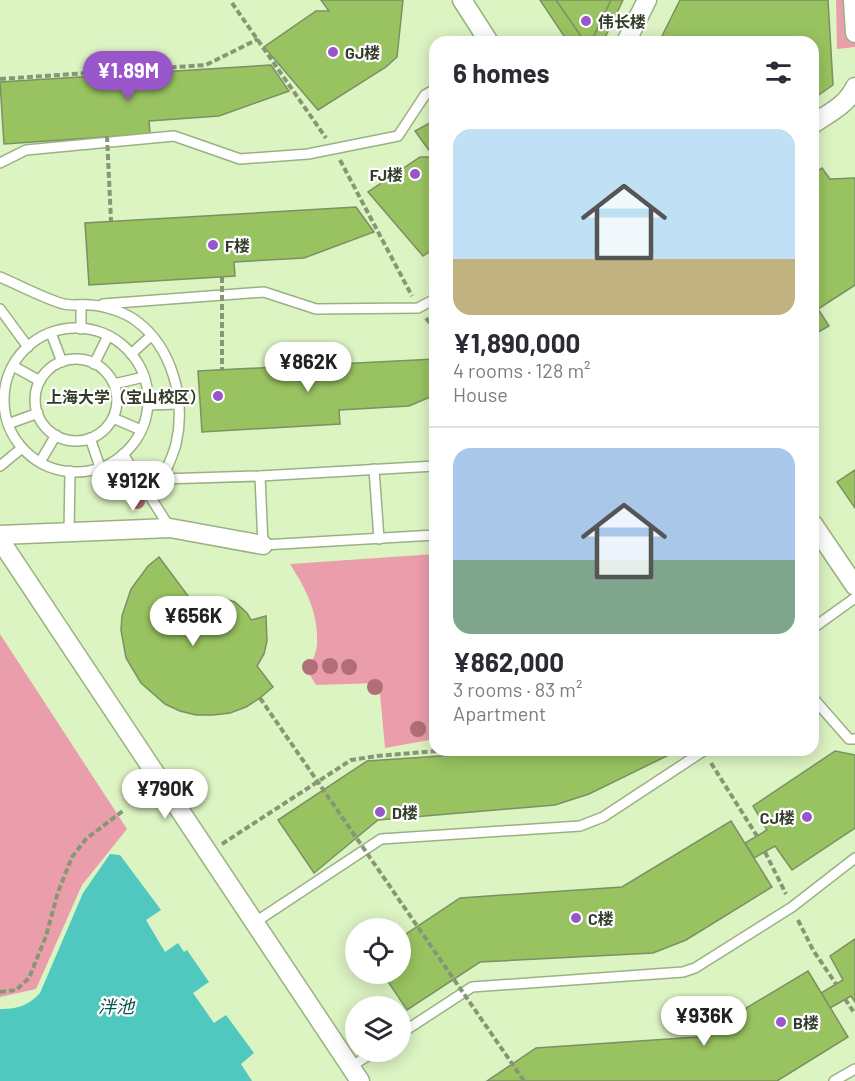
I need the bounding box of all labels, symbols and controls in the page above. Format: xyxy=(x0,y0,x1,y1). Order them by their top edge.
place label: 伟长楼 xyxy=(598,12,646,31)
marker: 伟长楼 xyxy=(579,14,593,28)
place label: GJ楼 xyxy=(345,43,380,62)
marker: GJ楼 xyxy=(326,45,340,59)
pin: ¥1.89M xyxy=(79,51,177,102)
icon: filters xyxy=(762,56,795,89)
text: 6 homes xyxy=(453,57,550,88)
text: ¥1.89M xyxy=(97,58,159,82)
place label: FJ楼 xyxy=(370,165,403,184)
marker: FJ楼 xyxy=(408,167,422,181)
icon: home xyxy=(570,168,678,276)
place label: F楼 xyxy=(225,236,250,255)
marker: F楼 xyxy=(206,238,220,252)
text: ¥1,890,000 xyxy=(453,327,580,358)
pin: ¥862K xyxy=(266,342,350,393)
text: ¥862K xyxy=(279,349,338,373)
text: 4 rooms · 128 m² xyxy=(453,358,591,382)
text: House xyxy=(453,382,508,406)
place label: 上海大学（宝山校区） xyxy=(46,387,206,406)
marker: 上海大学（宝山校区） xyxy=(211,389,225,403)
pin: ¥912K xyxy=(91,461,175,512)
text: ¥912K xyxy=(106,468,160,492)
icon: home xyxy=(570,487,678,595)
pin: ¥656K xyxy=(151,596,235,647)
text: ¥656K xyxy=(164,603,222,627)
text: ¥862,000 xyxy=(453,646,564,677)
text: 3 rooms · 83 m² xyxy=(453,677,582,701)
text: Apartment xyxy=(453,701,546,725)
pin: ¥790K xyxy=(123,769,207,820)
text: ¥790K xyxy=(136,776,194,800)
place label: D楼 xyxy=(392,803,418,822)
marker: D楼 xyxy=(373,805,387,819)
place label: CJ楼 xyxy=(760,808,795,827)
marker: CJ楼 xyxy=(800,810,814,824)
place label: C楼 xyxy=(588,909,614,928)
marker: C楼 xyxy=(569,911,583,925)
map controls xyxy=(345,918,411,1062)
button: locate xyxy=(345,918,411,984)
water label: 泮池 xyxy=(98,995,136,1017)
button: layers xyxy=(345,996,411,1062)
pin: ¥936K xyxy=(662,996,746,1047)
text: ¥936K xyxy=(675,1003,733,1027)
place label: B楼 xyxy=(793,1013,819,1032)
marker: B楼 xyxy=(774,1015,788,1029)

